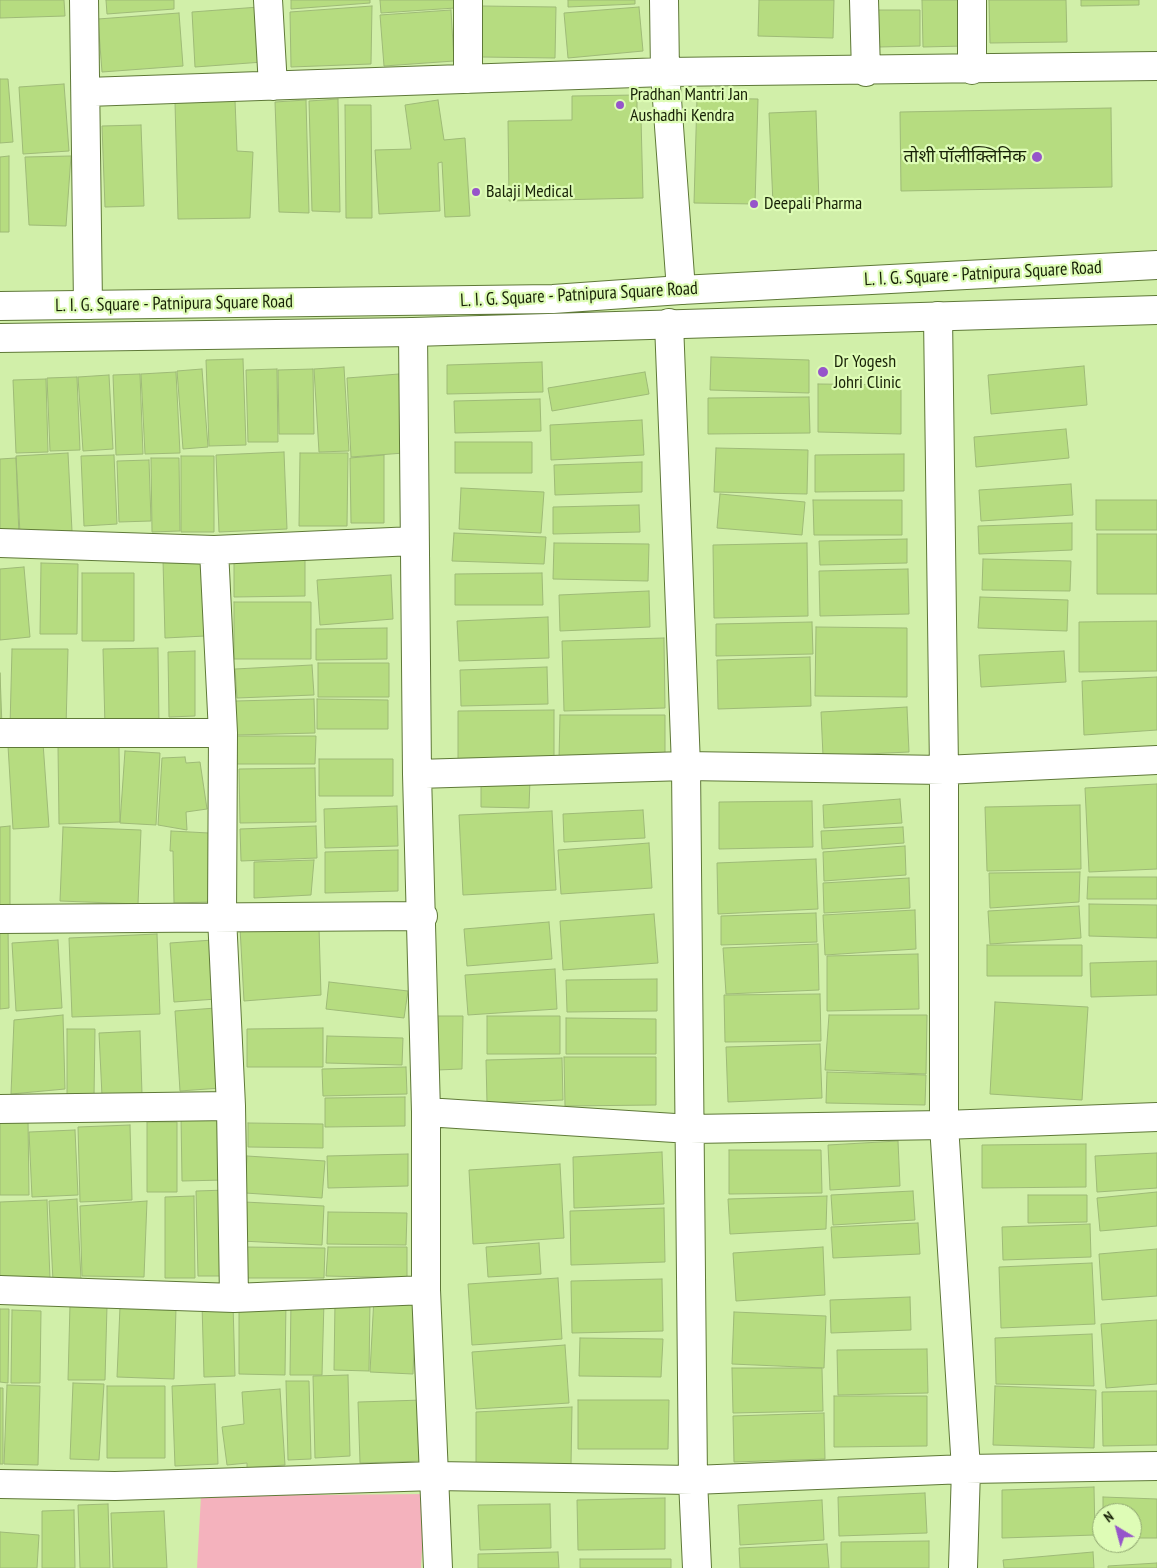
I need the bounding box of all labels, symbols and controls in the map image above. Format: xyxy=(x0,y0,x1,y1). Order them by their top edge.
place label: Pradhan Mantri Jan Aushadhi Kendra xyxy=(630,84,748,126)
marker: Pradhan Mantri Jan Aushadhi Kendra xyxy=(614,99,626,111)
place label: तोशी पॉलीक्लिनिक xyxy=(903,146,1026,168)
marker: तोशी पॉलीक्लिनिक xyxy=(1030,150,1044,164)
place label: Balaji Medical xyxy=(486,181,573,203)
marker: Balaji Medical xyxy=(470,186,482,198)
place label: Deepali Pharma xyxy=(764,193,862,215)
marker: Deepali Pharma xyxy=(748,198,760,210)
street label: L. I. G. Square - Patnipura Square Road xyxy=(864,257,1102,291)
street label: L. I. G. Square - Patnipura Square Road xyxy=(460,278,698,312)
street label: L. I. G. Square - Patnipura Square Road xyxy=(55,291,293,317)
place label: Dr Yogesh Johri Clinic xyxy=(834,351,901,394)
marker: Dr Yogesh Johri Clinic xyxy=(816,365,830,379)
north arrow xyxy=(1092,1503,1142,1553)
text: N xyxy=(1100,1507,1117,1526)

